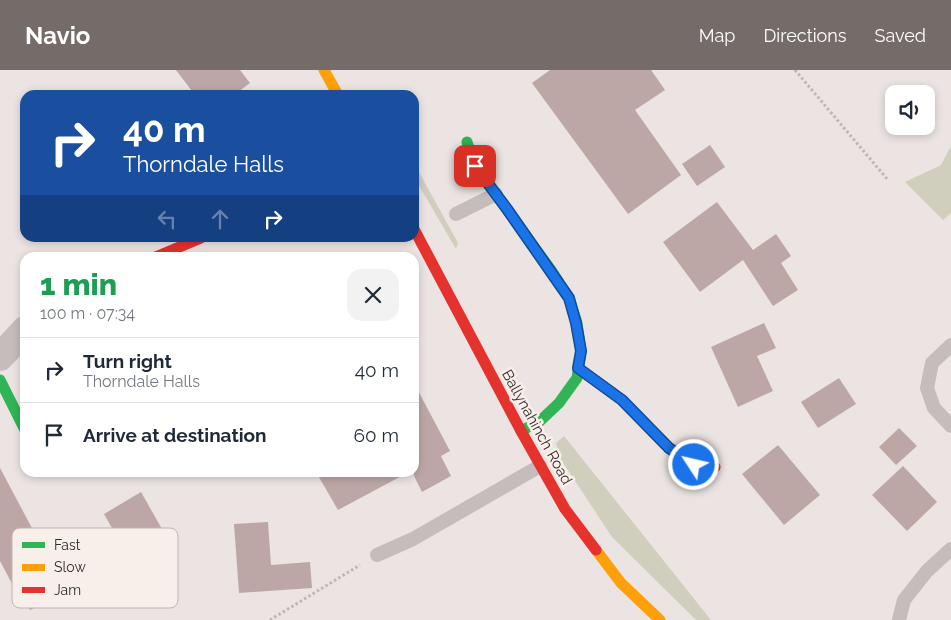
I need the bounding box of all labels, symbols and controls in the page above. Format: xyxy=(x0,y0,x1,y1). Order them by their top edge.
text: Navio xyxy=(25,21,90,50)
text: Map xyxy=(699,25,735,46)
text: Directions xyxy=(763,25,847,46)
text: Saved xyxy=(875,25,926,46)
map controls xyxy=(885,85,935,135)
button: sound xyxy=(885,85,935,135)
text: 40 m xyxy=(123,109,205,150)
icon: right xyxy=(40,110,105,175)
pin xyxy=(454,145,496,187)
text: Thorndale Halls xyxy=(123,151,284,177)
icon: arrive xyxy=(461,152,489,180)
icon: left xyxy=(153,205,181,233)
icon: ahead xyxy=(206,205,234,233)
icon: right xyxy=(259,205,287,233)
text: 1 min xyxy=(40,267,117,302)
button: close xyxy=(347,269,399,321)
text: 100 m · 07:34 xyxy=(40,304,135,323)
text: Turn right xyxy=(83,350,172,372)
icon: right xyxy=(40,356,68,384)
text: 40 m xyxy=(355,359,399,381)
street label: Ballynahinch Road xyxy=(498,366,576,488)
text: Thorndale Halls xyxy=(83,372,200,391)
icon: arrive xyxy=(40,421,68,449)
text: Arrive at destination xyxy=(83,424,267,446)
text: 60 m xyxy=(354,424,399,446)
position arrow xyxy=(667,438,719,490)
legend xyxy=(12,528,178,608)
text: Fast xyxy=(54,537,81,553)
text: Slow xyxy=(54,559,86,575)
text: Jam xyxy=(54,582,81,598)

